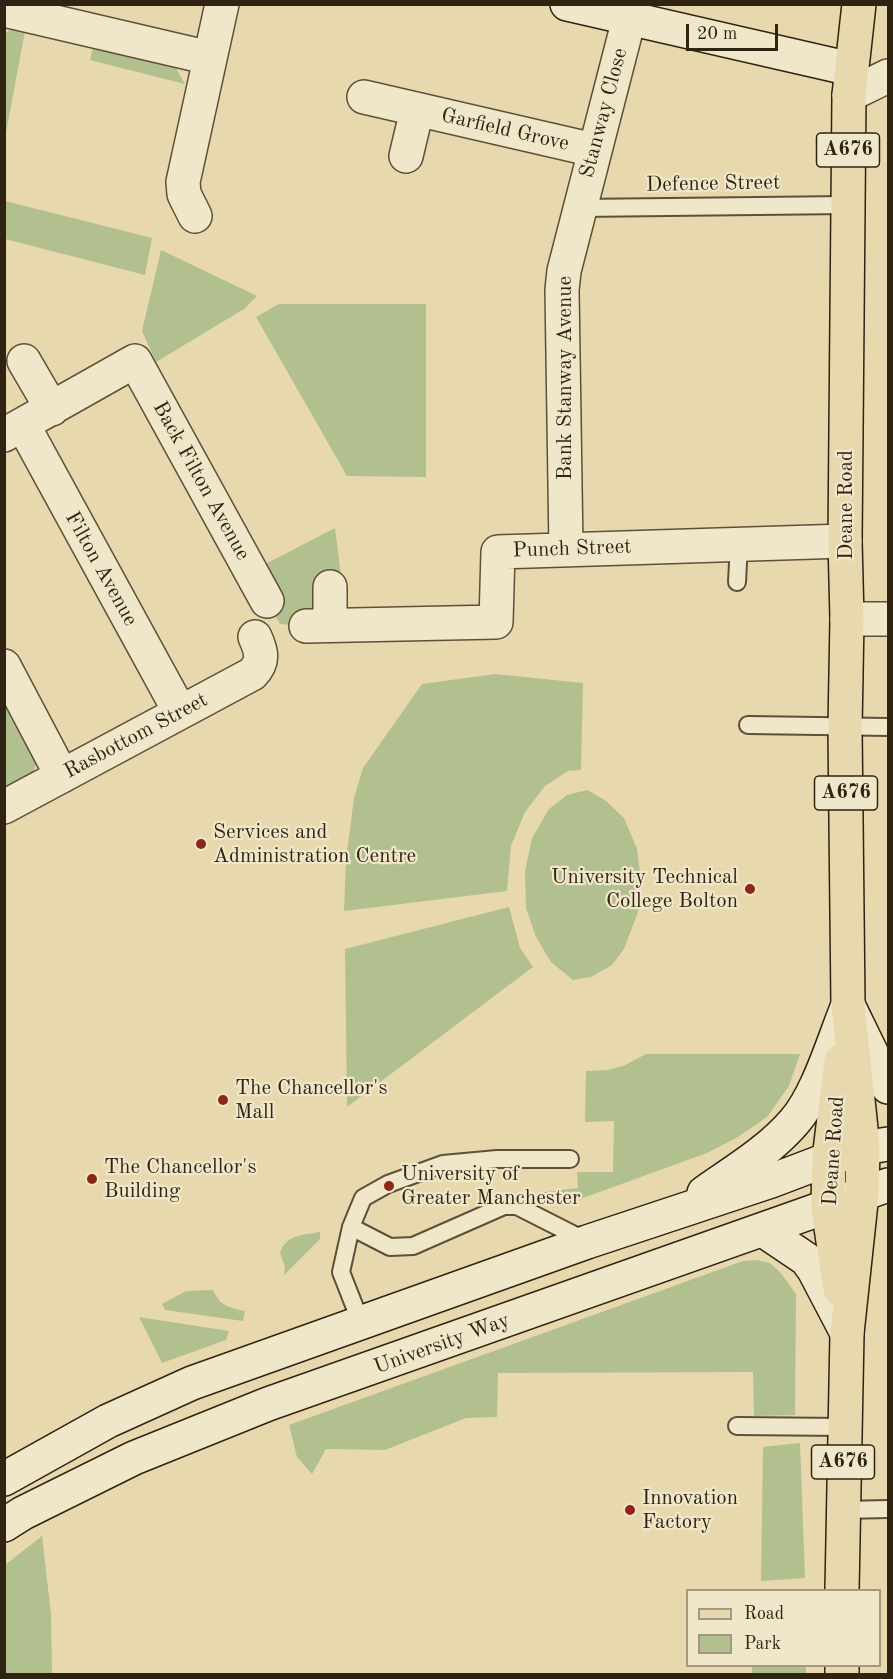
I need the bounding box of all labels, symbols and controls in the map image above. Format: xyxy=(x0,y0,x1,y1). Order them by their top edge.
scale bar xyxy=(689,12,780,50)
text: 20 m xyxy=(697,25,737,43)
street label: Stanway Close xyxy=(575,45,633,181)
street label: Garfield Grove xyxy=(439,103,571,157)
road number: A676 xyxy=(816,133,880,167)
street label: Defence Street xyxy=(646,170,780,198)
street label: Bank Stanway Avenue xyxy=(552,276,578,480)
street label: Back Filton Avenue xyxy=(147,397,255,565)
street label: Deane Road xyxy=(833,450,859,560)
street label: Filton Avenue xyxy=(59,507,143,631)
street label: Punch Street xyxy=(512,534,632,564)
street label: Rasbottom Street xyxy=(60,688,212,784)
road number: A676 xyxy=(814,776,878,810)
place label: Services and Administration Centre xyxy=(213,819,416,869)
marker: Services and Administration Centre xyxy=(194,837,208,851)
place label: University Technical College Bolton xyxy=(551,864,738,914)
marker: University Technical College Bolton xyxy=(743,882,757,896)
place label: The Chancellor's Mall xyxy=(235,1075,388,1125)
marker: The Chancellor's Mall xyxy=(216,1093,230,1107)
street label: Deane Road xyxy=(818,1095,850,1207)
place label: The Chancellor's Building xyxy=(104,1154,257,1204)
place label: University of Greater Manchester xyxy=(401,1161,581,1211)
marker: The Chancellor's Building xyxy=(85,1172,99,1186)
marker: University of Greater Manchester xyxy=(382,1179,396,1193)
street label: University Way xyxy=(371,1308,513,1380)
road number: A676 xyxy=(812,1445,874,1479)
place label: Innovation Factory xyxy=(642,1485,738,1535)
marker: Innovation Factory xyxy=(623,1503,637,1517)
legend xyxy=(686,1589,881,1667)
text: Road xyxy=(744,1605,784,1623)
text: Park xyxy=(744,1635,781,1653)

